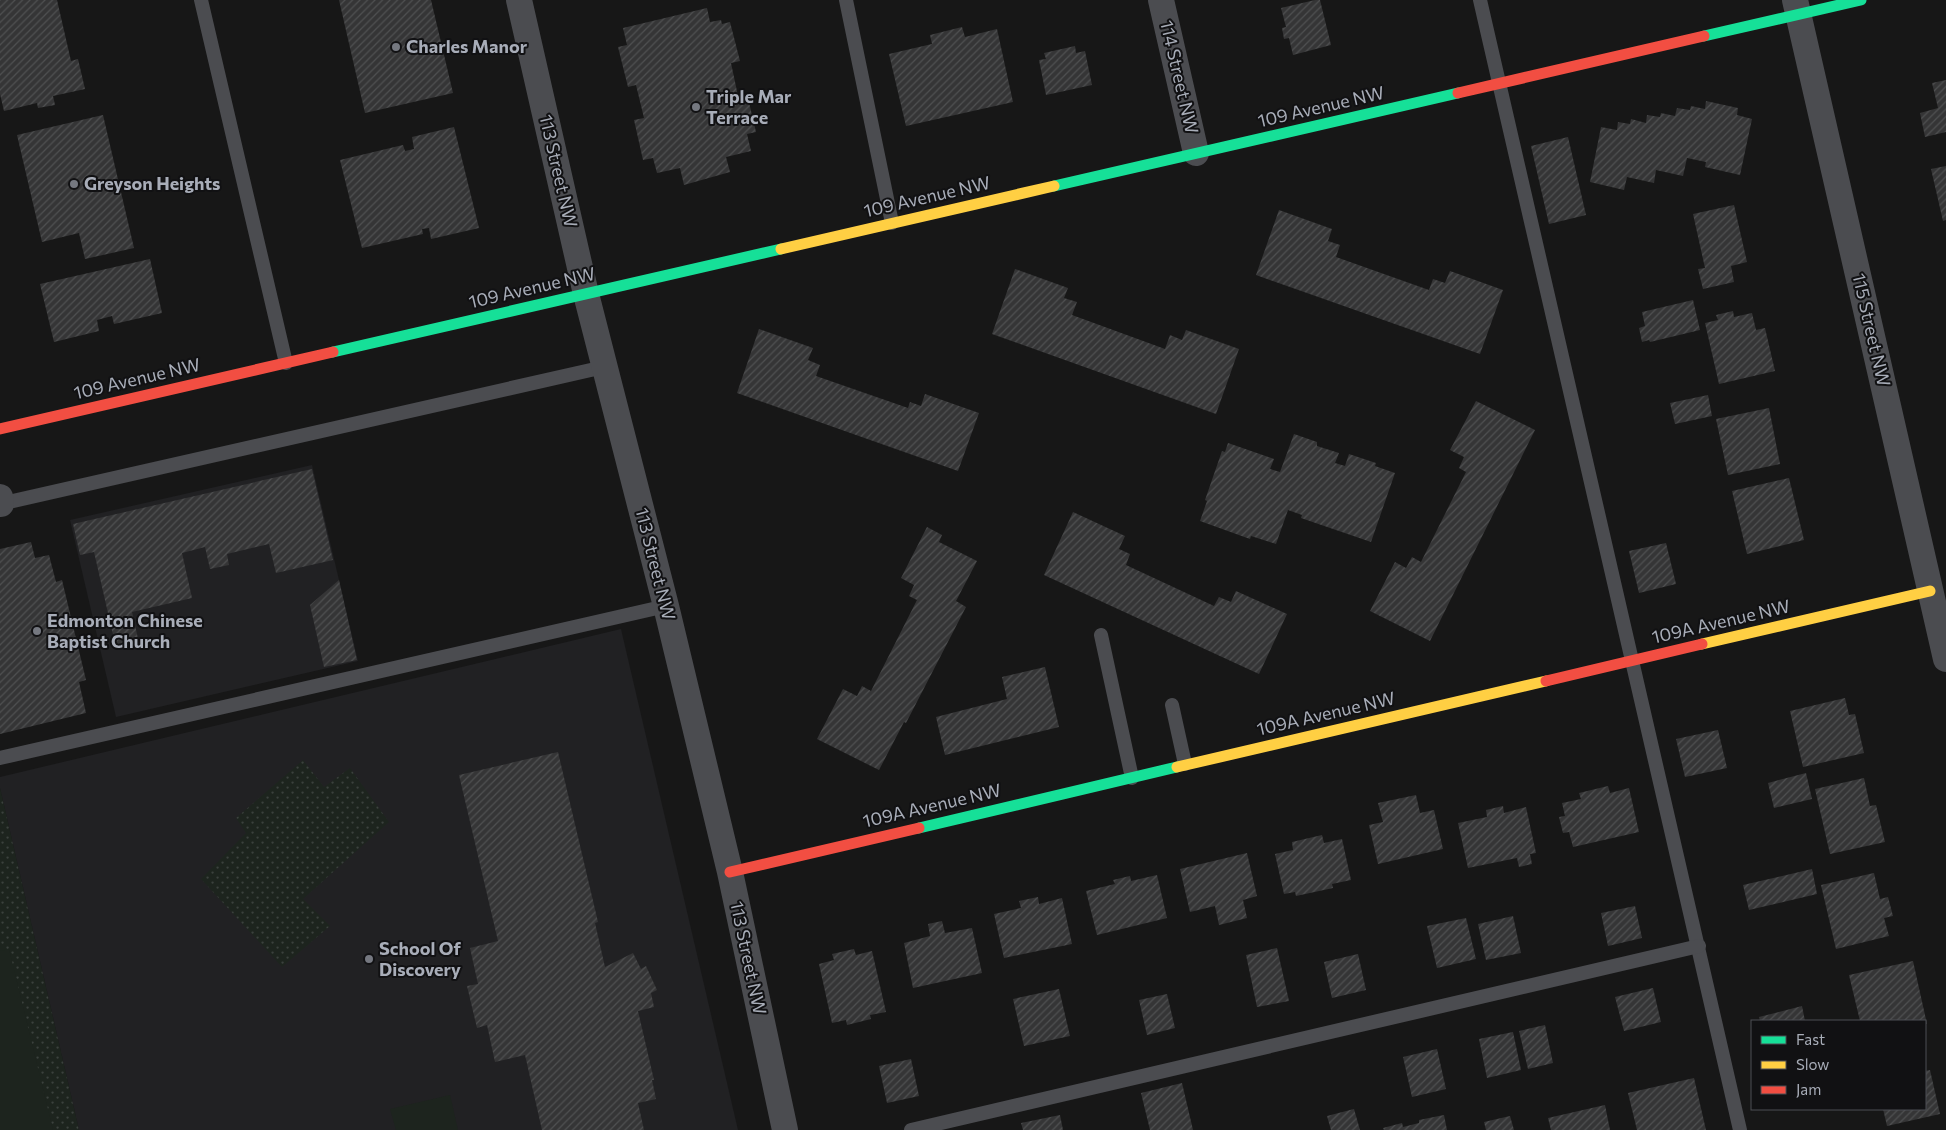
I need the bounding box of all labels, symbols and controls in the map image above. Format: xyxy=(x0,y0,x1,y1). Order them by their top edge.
street label: 114 Street NW xyxy=(1156,18,1204,136)
place label: Charles Manor xyxy=(406,35,528,57)
marker: Charles Manor xyxy=(390,41,402,53)
street label: 109 Avenue NW xyxy=(1255,81,1386,131)
place label: Triple Mar Terrace xyxy=(706,85,792,128)
marker: Triple Mar Terrace xyxy=(690,101,702,113)
street label: 113 Street NW xyxy=(535,112,583,229)
street label: 109 Avenue NW xyxy=(861,171,992,221)
place label: Greyson Heights xyxy=(84,172,220,194)
marker: Greyson Heights xyxy=(68,178,80,190)
street label: 109 Avenue NW xyxy=(466,262,597,312)
street label: 115 Street NW xyxy=(1848,271,1896,388)
street label: 109 Avenue NW xyxy=(71,353,202,403)
street label: 113 Street NW xyxy=(631,505,681,622)
street label: 109A Avenue NW xyxy=(1650,594,1792,648)
place label: Edmonton Chinese Baptist Church xyxy=(47,609,203,652)
marker: Edmonton Chinese Baptist Church xyxy=(31,625,43,637)
street label: 109A Avenue NW xyxy=(1255,686,1397,740)
street label: 109A Avenue NW xyxy=(861,778,1003,832)
street label: 113 Street NW xyxy=(726,899,772,1017)
place label: School Of Discovery xyxy=(379,937,461,980)
marker: School Of Discovery xyxy=(363,953,375,965)
legend xyxy=(1751,1020,1926,1110)
text: Fast xyxy=(1796,1030,1825,1048)
text: Slow xyxy=(1796,1055,1829,1073)
text: Jam xyxy=(1796,1080,1821,1098)

